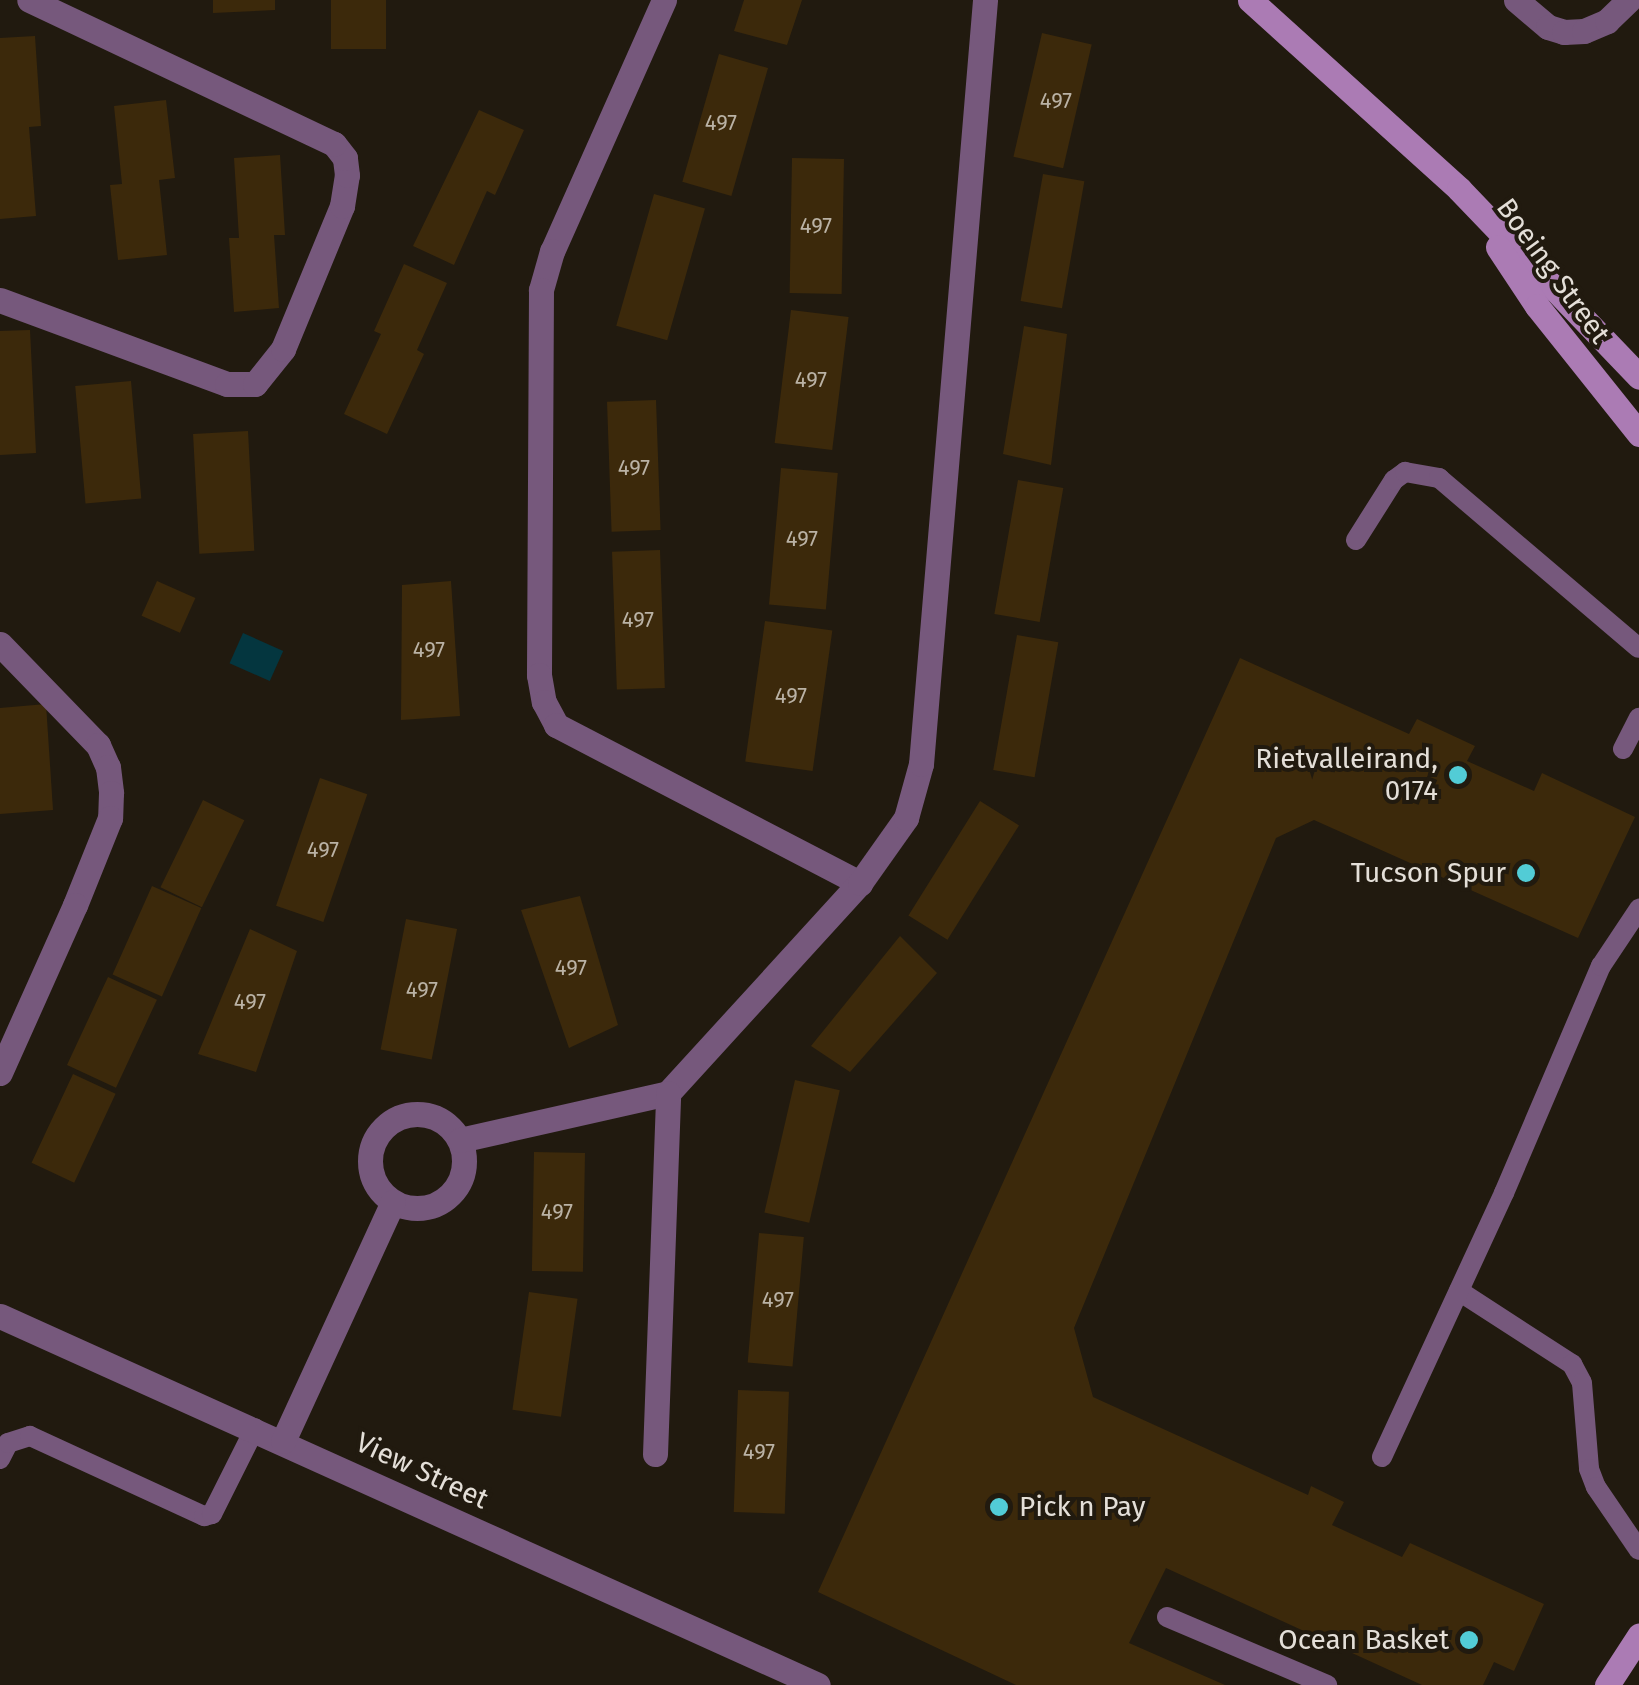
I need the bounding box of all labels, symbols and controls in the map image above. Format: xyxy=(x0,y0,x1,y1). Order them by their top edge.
house number: 497 xyxy=(1040,88,1072,114)
house number: 497 xyxy=(705,110,737,136)
street label: Boeing Street xyxy=(1489,192,1617,350)
house number: 497 xyxy=(800,213,832,239)
house number: 497 xyxy=(795,367,827,393)
house number: 497 xyxy=(618,455,650,481)
house number: 497 xyxy=(786,526,818,552)
house number: 497 xyxy=(622,607,654,633)
house number: 497 xyxy=(413,637,445,663)
house number: 497 xyxy=(775,683,807,709)
place label: Rietvalleirand, 0174 xyxy=(1255,742,1438,808)
marker: Rietvalleirand, 0174 xyxy=(1447,764,1469,786)
house number: 497 xyxy=(307,837,339,863)
place label: Tucson Spur xyxy=(1351,856,1506,890)
marker: Tucson Spur xyxy=(1515,862,1537,884)
house number: 497 xyxy=(555,955,587,981)
house number: 497 xyxy=(406,977,438,1003)
house number: 497 xyxy=(234,989,266,1015)
house number: 497 xyxy=(541,1199,573,1225)
house number: 497 xyxy=(762,1287,794,1313)
street label: View Street xyxy=(350,1426,494,1516)
house number: 497 xyxy=(743,1439,775,1465)
place label: Pick n Pay xyxy=(1019,1490,1145,1524)
marker: Pick n Pay xyxy=(988,1496,1010,1518)
place label: Ocean Basket xyxy=(1278,1623,1449,1657)
marker: Ocean Basket xyxy=(1458,1629,1480,1651)

